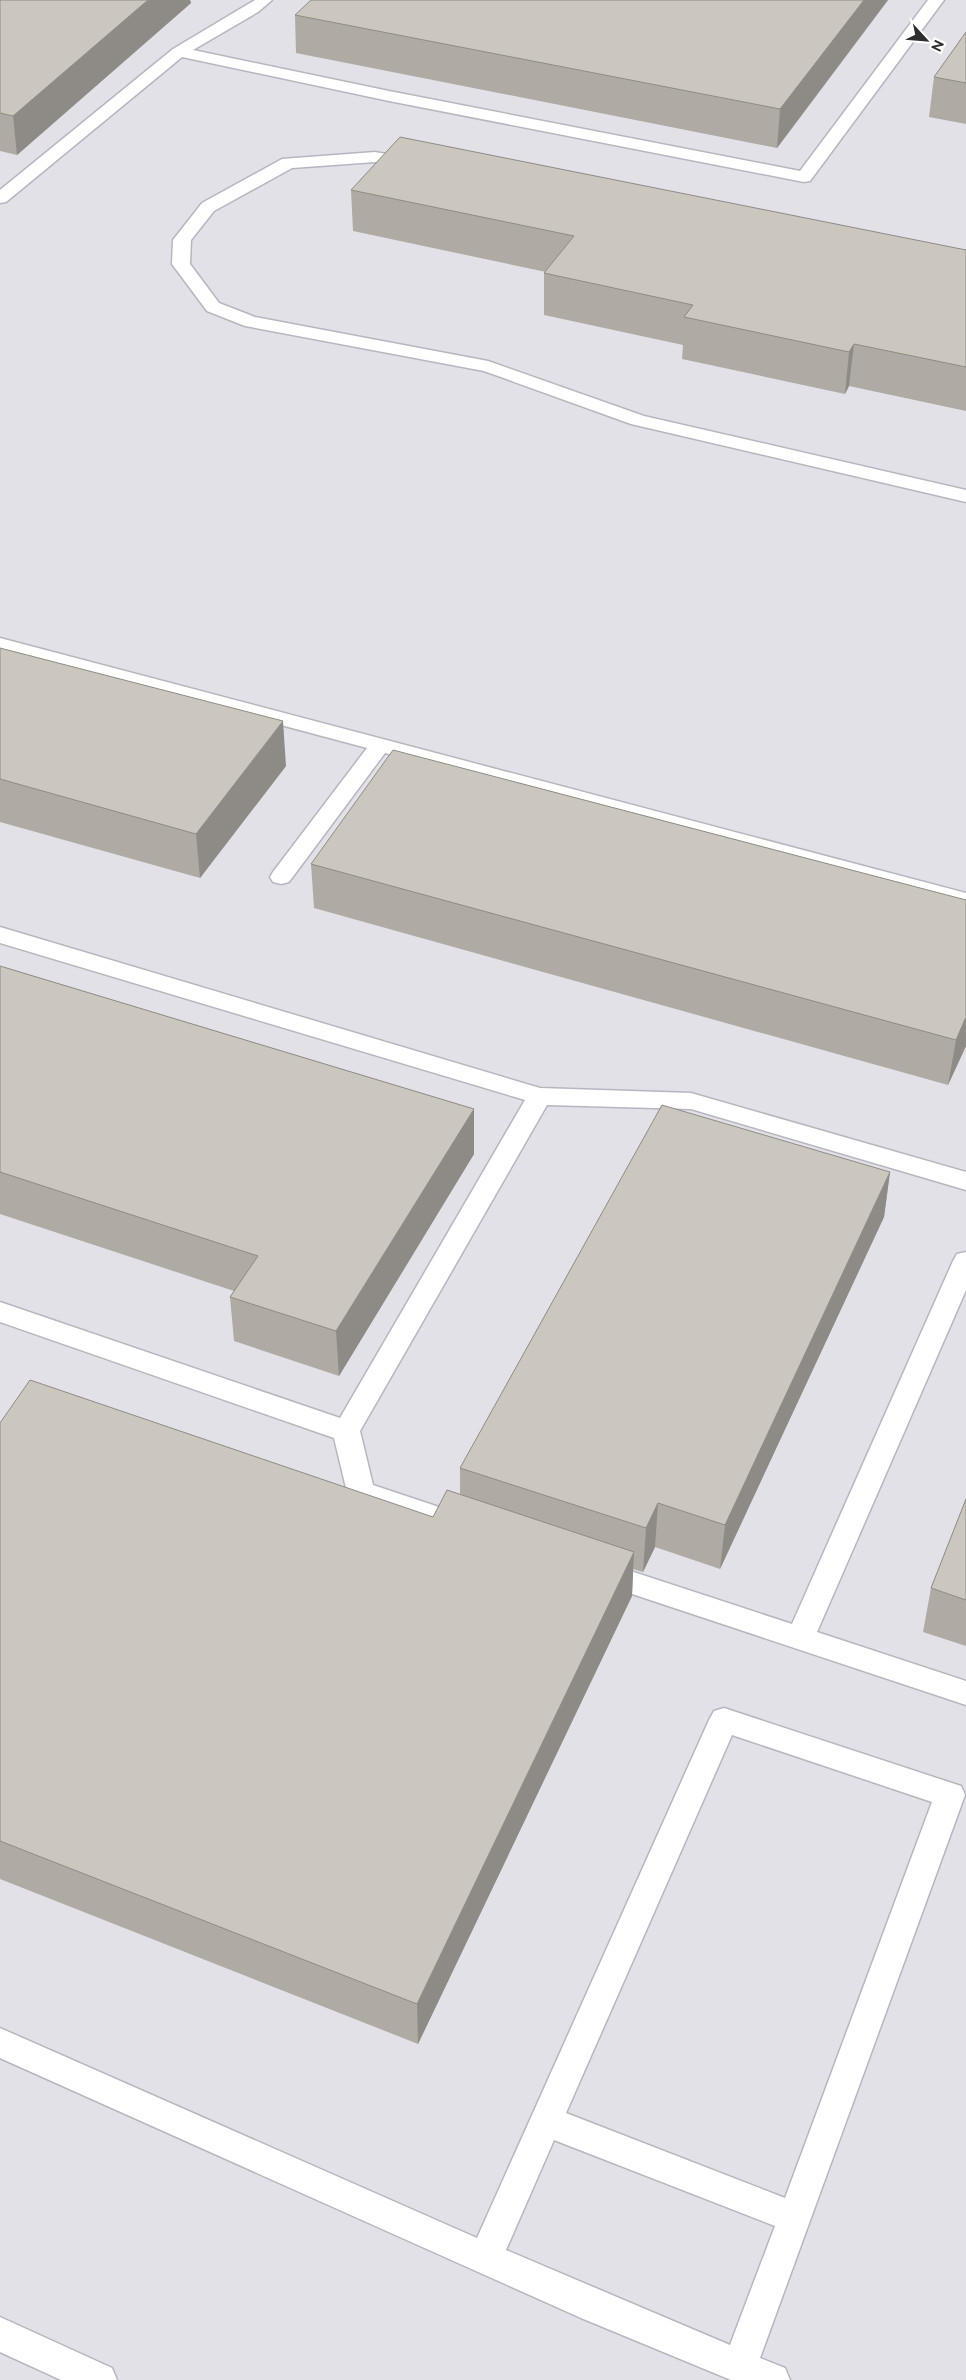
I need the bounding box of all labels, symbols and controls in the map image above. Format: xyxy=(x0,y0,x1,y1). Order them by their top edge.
north arrow xyxy=(901,15,951,65)
text: N xyxy=(928,37,947,54)

